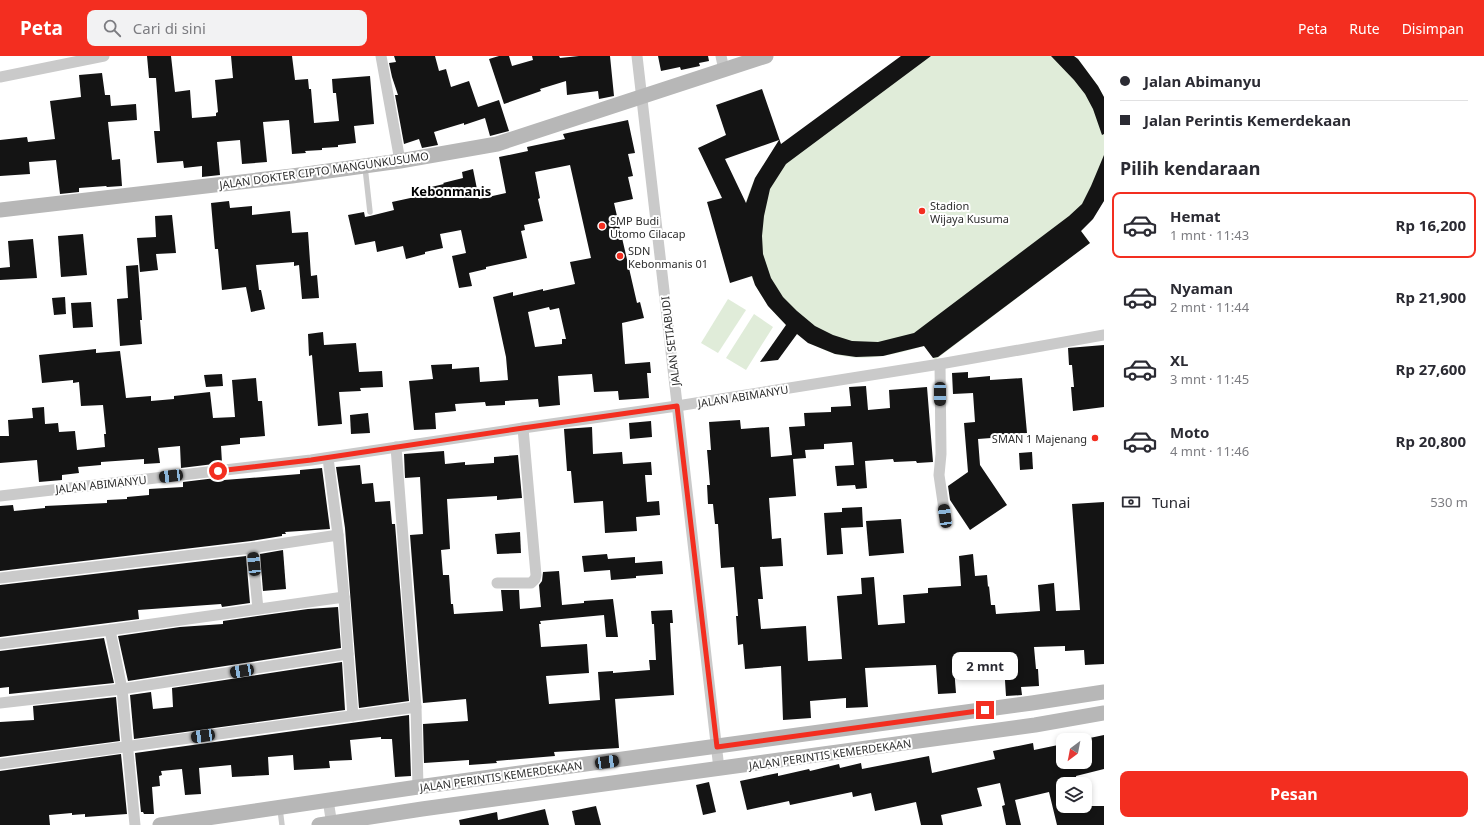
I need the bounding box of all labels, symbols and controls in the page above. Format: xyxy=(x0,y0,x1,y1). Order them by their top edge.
search box xyxy=(87,10,367,46)
text: Peta xyxy=(20,15,63,41)
icon: search xyxy=(101,17,123,39)
text: Cari di sini xyxy=(133,18,206,38)
text: Peta xyxy=(1298,19,1327,38)
text: Rute xyxy=(1349,19,1380,38)
text: Disimpan xyxy=(1402,19,1464,38)
text: Jalan Abimanyu xyxy=(1144,71,1261,91)
text: Jalan Perintis Kemerdekaan xyxy=(1144,110,1351,130)
street label: JALAN DOKTER CIPTO MANGUNKUSUMO xyxy=(217,148,430,192)
text: Pilih kendaraan xyxy=(1120,156,1260,180)
district label: Kebonmanis xyxy=(411,182,491,200)
place label: Stadion Wijaya Kusuma xyxy=(930,198,1009,226)
marker: Stadion Wijaya Kusuma xyxy=(917,206,927,216)
text: Hemat xyxy=(1170,206,1221,226)
icon: car xyxy=(1122,207,1158,243)
place label: SMP Budi Utomo Cilacap xyxy=(610,213,686,241)
text: Rp 16,200 xyxy=(1396,215,1466,235)
marker: SMP Budi Utomo Cilacap xyxy=(597,221,607,231)
text: 1 mnt · 11:43 xyxy=(1170,226,1249,244)
place label: SDN Kebonmanis 01 xyxy=(628,243,708,271)
marker: SDN Kebonmanis 01 xyxy=(615,251,625,261)
text: Nyaman xyxy=(1170,278,1233,298)
icon: car xyxy=(1122,279,1158,315)
text: Rp 21,900 xyxy=(1396,287,1466,307)
street label: JALAN SETIABUDI xyxy=(657,295,683,388)
text: 2 mnt · 11:44 xyxy=(1170,298,1249,316)
text: XL xyxy=(1170,350,1188,370)
icon: car xyxy=(1122,351,1158,387)
text: Rp 27,600 xyxy=(1396,359,1466,379)
text: 3 mnt · 11:45 xyxy=(1170,370,1249,388)
street label: JALAN ABIMANYU xyxy=(696,381,789,411)
car xyxy=(934,382,946,406)
text: Moto xyxy=(1170,422,1209,442)
icon: car xyxy=(1122,423,1158,459)
place label: SMAN 1 Majenang xyxy=(992,431,1087,446)
text: Rp 20,800 xyxy=(1396,431,1466,451)
marker: SMAN 1 Majenang xyxy=(1090,433,1100,443)
text: 4 mnt · 11:46 xyxy=(1170,442,1249,460)
route start xyxy=(209,462,227,480)
car xyxy=(158,469,184,483)
street label: JALAN ABIMANYU xyxy=(54,472,147,496)
icon: cash xyxy=(1120,491,1142,513)
text: Tunai xyxy=(1152,492,1190,512)
text: 530 m xyxy=(1430,493,1468,511)
car xyxy=(937,503,953,529)
car xyxy=(247,551,261,577)
callout: 2 mnt xyxy=(952,652,1018,680)
text: 2 mnt xyxy=(966,657,1004,675)
car xyxy=(229,663,255,679)
route end xyxy=(976,701,994,719)
car xyxy=(190,728,216,744)
north arrow xyxy=(1056,733,1092,769)
map controls xyxy=(1056,733,1092,813)
street label: JALAN PERINTIS KEMERDEKAAN xyxy=(747,735,912,773)
car xyxy=(594,754,620,770)
street label: JALAN PERINTIS KEMERDEKAAN xyxy=(418,757,583,795)
button: Pesan xyxy=(1120,771,1468,817)
button: layers xyxy=(1056,777,1092,813)

